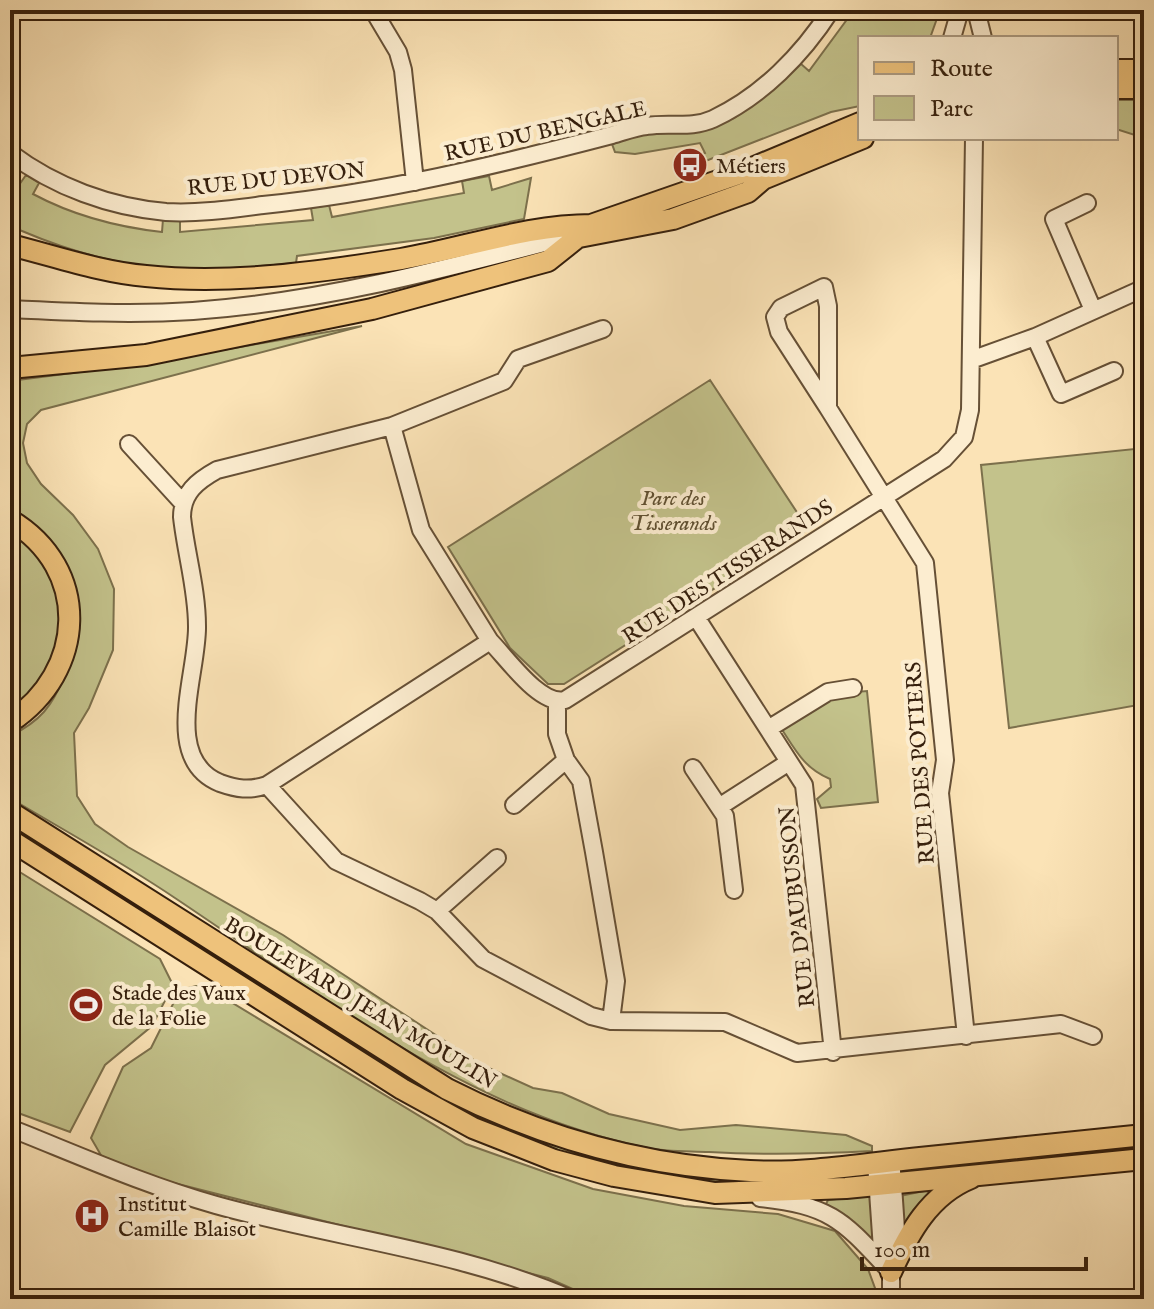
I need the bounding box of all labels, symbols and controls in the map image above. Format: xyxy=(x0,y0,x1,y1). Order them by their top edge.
legend xyxy=(858,36,1118,140)
text: Route xyxy=(930,54,993,85)
text: Parc xyxy=(930,94,973,125)
street label: RUE DU BENGALE xyxy=(441,95,649,169)
bus stop icon: Métiers xyxy=(671,146,709,184)
place label: Métiers xyxy=(716,153,786,181)
street label: RUE DU DEVON xyxy=(186,157,367,203)
park label: Parc des Tisserands xyxy=(630,485,717,538)
street label: RUE DES TISSERANDS xyxy=(617,494,839,651)
street label: RUE DES POTIERS xyxy=(900,661,942,865)
street label: RUE D'AUBUSSON xyxy=(773,805,822,1009)
street label: BOULEVARD JEAN MOULIN xyxy=(218,911,501,1096)
place label: Stade des Vaux de la Folie xyxy=(112,980,246,1033)
sports icon: Stade des Vaux de la Folie xyxy=(67,986,105,1024)
place label: Institut Camille Blaisot xyxy=(118,1191,257,1244)
hospital icon: Institut Camille Blaisot xyxy=(73,1197,111,1235)
scale bar xyxy=(862,1221,1086,1271)
text: 100 m xyxy=(874,1235,930,1266)

